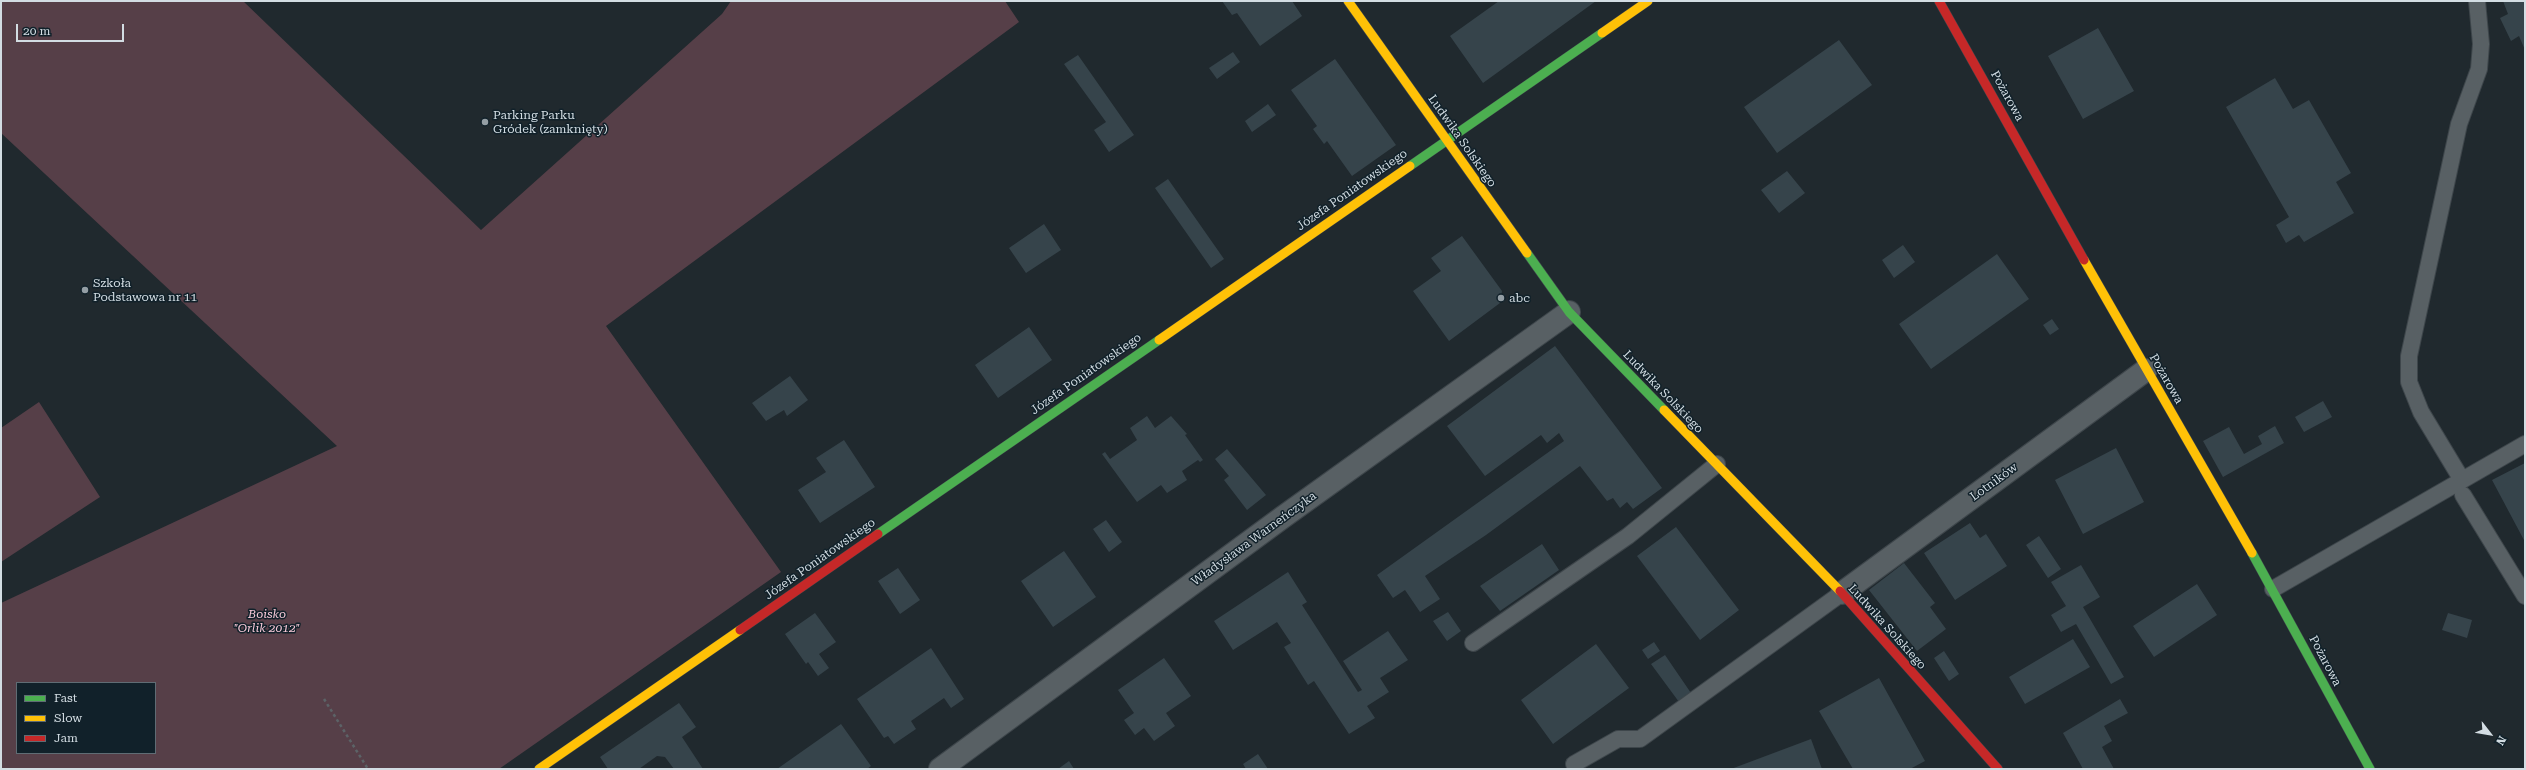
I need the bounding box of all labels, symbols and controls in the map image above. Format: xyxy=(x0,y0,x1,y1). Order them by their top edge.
scale bar xyxy=(18,16,126,42)
text: 20 m xyxy=(23,24,50,38)
street label: Pożarowa xyxy=(1987,68,2027,124)
street label: Ludwika Solskiego xyxy=(1425,92,1499,190)
place label: Parking Parku Gródek (zamknięty) xyxy=(493,108,608,136)
marker: Parking Parku Gródek (zamknięty) xyxy=(480,117,490,127)
street label: Józefa Poniatowskiego xyxy=(1294,146,1410,234)
place label: Szkoła Podstawowa nr 11 xyxy=(93,276,197,304)
marker: Szkoła Podstawowa nr 11 xyxy=(80,285,90,295)
place label: abc xyxy=(1509,291,1530,305)
marker: abc xyxy=(1496,293,1506,303)
street label: Józefa Poniatowskiego xyxy=(1028,330,1144,418)
street label: Ludwika Solskiego xyxy=(1620,348,1706,436)
street label: Pożarowa xyxy=(2146,352,2186,406)
street label: Lotników xyxy=(1967,460,2021,504)
street label: Władysława Warneńczyka xyxy=(1189,489,1319,589)
street label: Józefa Poniatowskiego xyxy=(762,515,878,603)
street label: Ludwika Solskiego xyxy=(1845,582,1929,672)
park label: Boisko "Orlik 2012" xyxy=(234,607,300,635)
street label: Pożarowa xyxy=(2306,633,2344,689)
legend xyxy=(16,682,156,754)
text: Fast xyxy=(54,691,77,705)
text: Slow xyxy=(54,711,82,725)
north arrow xyxy=(2470,714,2510,754)
text: Jam xyxy=(54,731,78,745)
text: N xyxy=(2493,733,2508,747)

